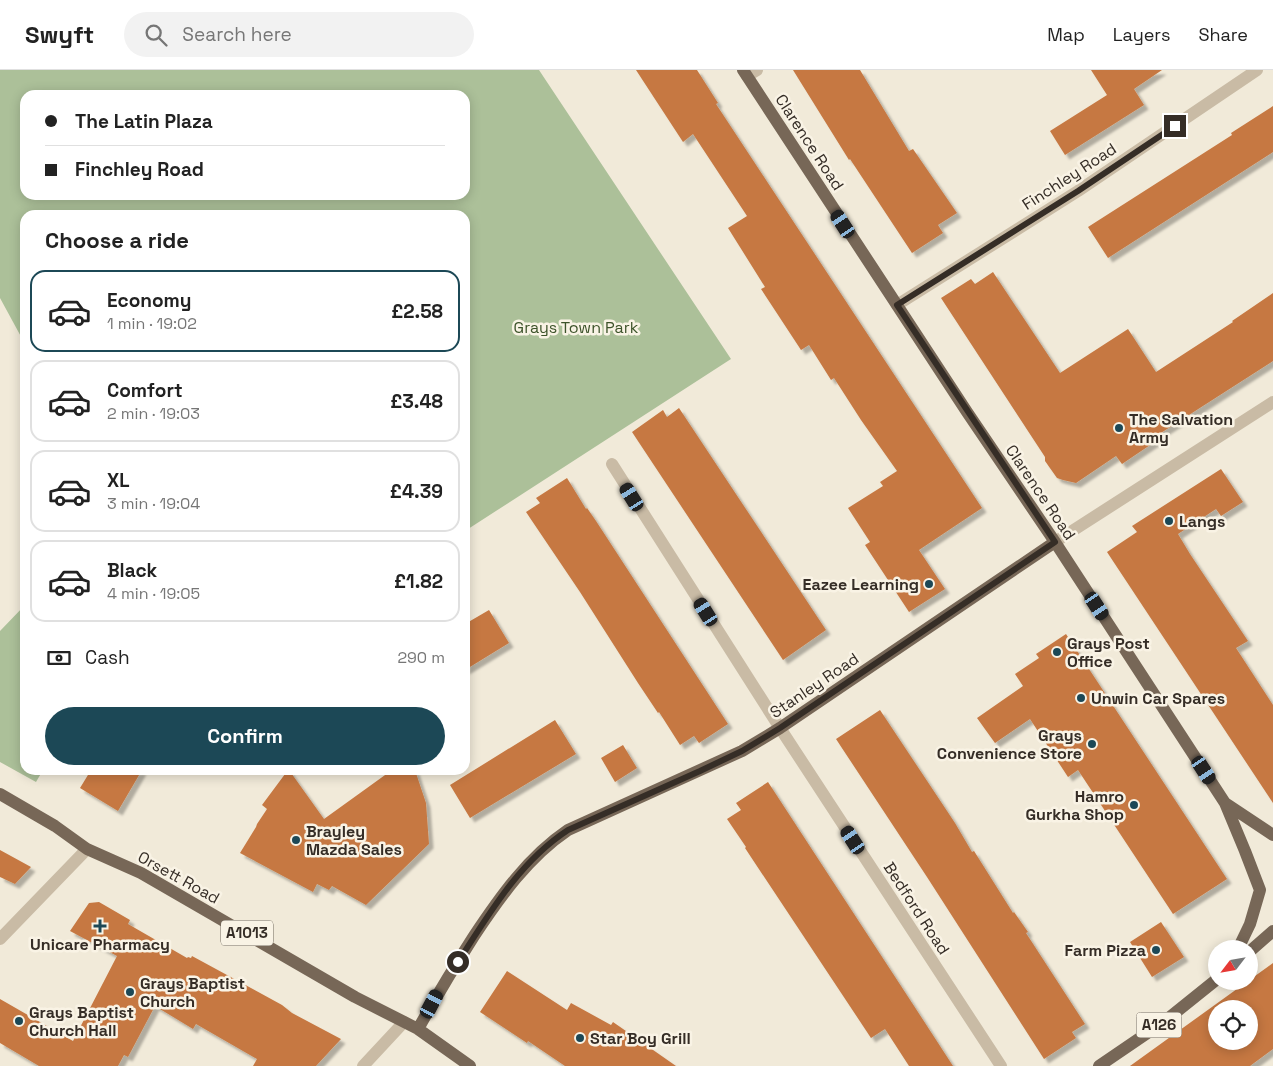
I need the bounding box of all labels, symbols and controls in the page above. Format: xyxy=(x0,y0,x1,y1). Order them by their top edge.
search box xyxy=(124,12,474,57)
text: Swyft xyxy=(25,19,94,50)
icon: search xyxy=(142,21,170,49)
text: Search here xyxy=(182,22,292,47)
text: Map xyxy=(1047,23,1085,46)
text: Layers xyxy=(1113,23,1170,46)
text: Share xyxy=(1198,23,1248,46)
street label: Clarence Road xyxy=(771,90,849,194)
text: The Latin Plaza xyxy=(75,109,213,134)
route end xyxy=(1164,115,1186,137)
street label: Finchley Road xyxy=(1018,138,1120,215)
text: Finchley Road xyxy=(75,157,204,182)
car xyxy=(828,207,857,241)
text: Choose a ride xyxy=(45,226,189,254)
text: Economy xyxy=(107,288,191,313)
icon: car xyxy=(47,289,92,334)
text: £2.58 xyxy=(391,299,443,324)
text: 1 min · 19:02 xyxy=(107,313,197,334)
park label: Grays Town Park xyxy=(514,317,639,338)
text: Comfort xyxy=(107,378,183,403)
icon: car xyxy=(47,379,92,424)
text: £3.48 xyxy=(390,389,443,414)
text: 2 min · 19:03 xyxy=(107,403,200,424)
place label: The Salvation Army xyxy=(1129,409,1233,448)
marker: The Salvation Army xyxy=(1113,422,1125,434)
street label: Clarence Road xyxy=(1001,440,1080,544)
text: XL xyxy=(107,468,130,493)
icon: car xyxy=(47,469,92,514)
text: £4.39 xyxy=(390,479,443,504)
car xyxy=(617,480,646,514)
text: 3 min · 19:04 xyxy=(107,493,200,514)
place label: Langs xyxy=(1179,511,1225,532)
marker: Langs xyxy=(1163,515,1175,527)
text: Black xyxy=(107,558,157,583)
icon: car xyxy=(47,559,92,604)
text: £1.82 xyxy=(394,569,443,594)
place label: Eazee Learning xyxy=(803,574,919,595)
marker: Eazee Learning xyxy=(923,578,935,590)
text: 4 min · 19:05 xyxy=(107,583,200,604)
car xyxy=(1082,589,1111,623)
car xyxy=(691,595,720,629)
place label: Grays Post Office xyxy=(1067,633,1150,672)
icon: cash xyxy=(45,644,73,672)
text: Cash xyxy=(85,645,130,670)
marker: Grays Post Office xyxy=(1051,646,1063,658)
text: 290 m xyxy=(397,647,445,668)
street label: Stanley Road xyxy=(766,648,863,723)
place label: Unwin Car Spares xyxy=(1091,688,1225,709)
marker: Unwin Car Spares xyxy=(1075,692,1087,704)
button: Confirm xyxy=(45,707,445,765)
place label: Grays Convenience Store xyxy=(937,725,1082,764)
marker: Grays Convenience Store xyxy=(1086,738,1098,750)
car xyxy=(1189,753,1218,787)
place label: Hamro Gurkha Shop xyxy=(1025,786,1124,825)
marker: Hamro Gurkha Shop xyxy=(1128,799,1140,811)
place label: Brayley Mazda Sales xyxy=(306,821,402,860)
car xyxy=(838,823,867,857)
marker: Brayley Mazda Sales xyxy=(290,834,302,846)
street label: Orsett Road xyxy=(134,846,223,909)
street label: Bedford Road xyxy=(879,858,954,959)
marker: Unicare Pharmacy xyxy=(94,920,106,932)
road number: A1013 xyxy=(221,920,273,946)
place label: Unicare Pharmacy xyxy=(30,934,170,955)
place label: Farm Pizza xyxy=(1065,940,1146,961)
north arrow xyxy=(1208,940,1258,990)
map controls xyxy=(1208,940,1258,1050)
marker: Farm Pizza xyxy=(1150,944,1162,956)
route start xyxy=(447,951,469,973)
place label: Grays Baptist Church xyxy=(140,973,245,1012)
marker: Grays Baptist Church xyxy=(124,986,136,998)
car xyxy=(418,987,445,1021)
button: locate xyxy=(1208,1000,1258,1050)
place label: Grays Baptist Church Hall xyxy=(29,1002,134,1041)
road number: A126 xyxy=(1136,1012,1182,1038)
marker: Grays Baptist Church Hall xyxy=(13,1015,25,1027)
place label: Star Boy Grill xyxy=(590,1028,691,1049)
marker: Star Boy Grill xyxy=(574,1032,586,1044)

